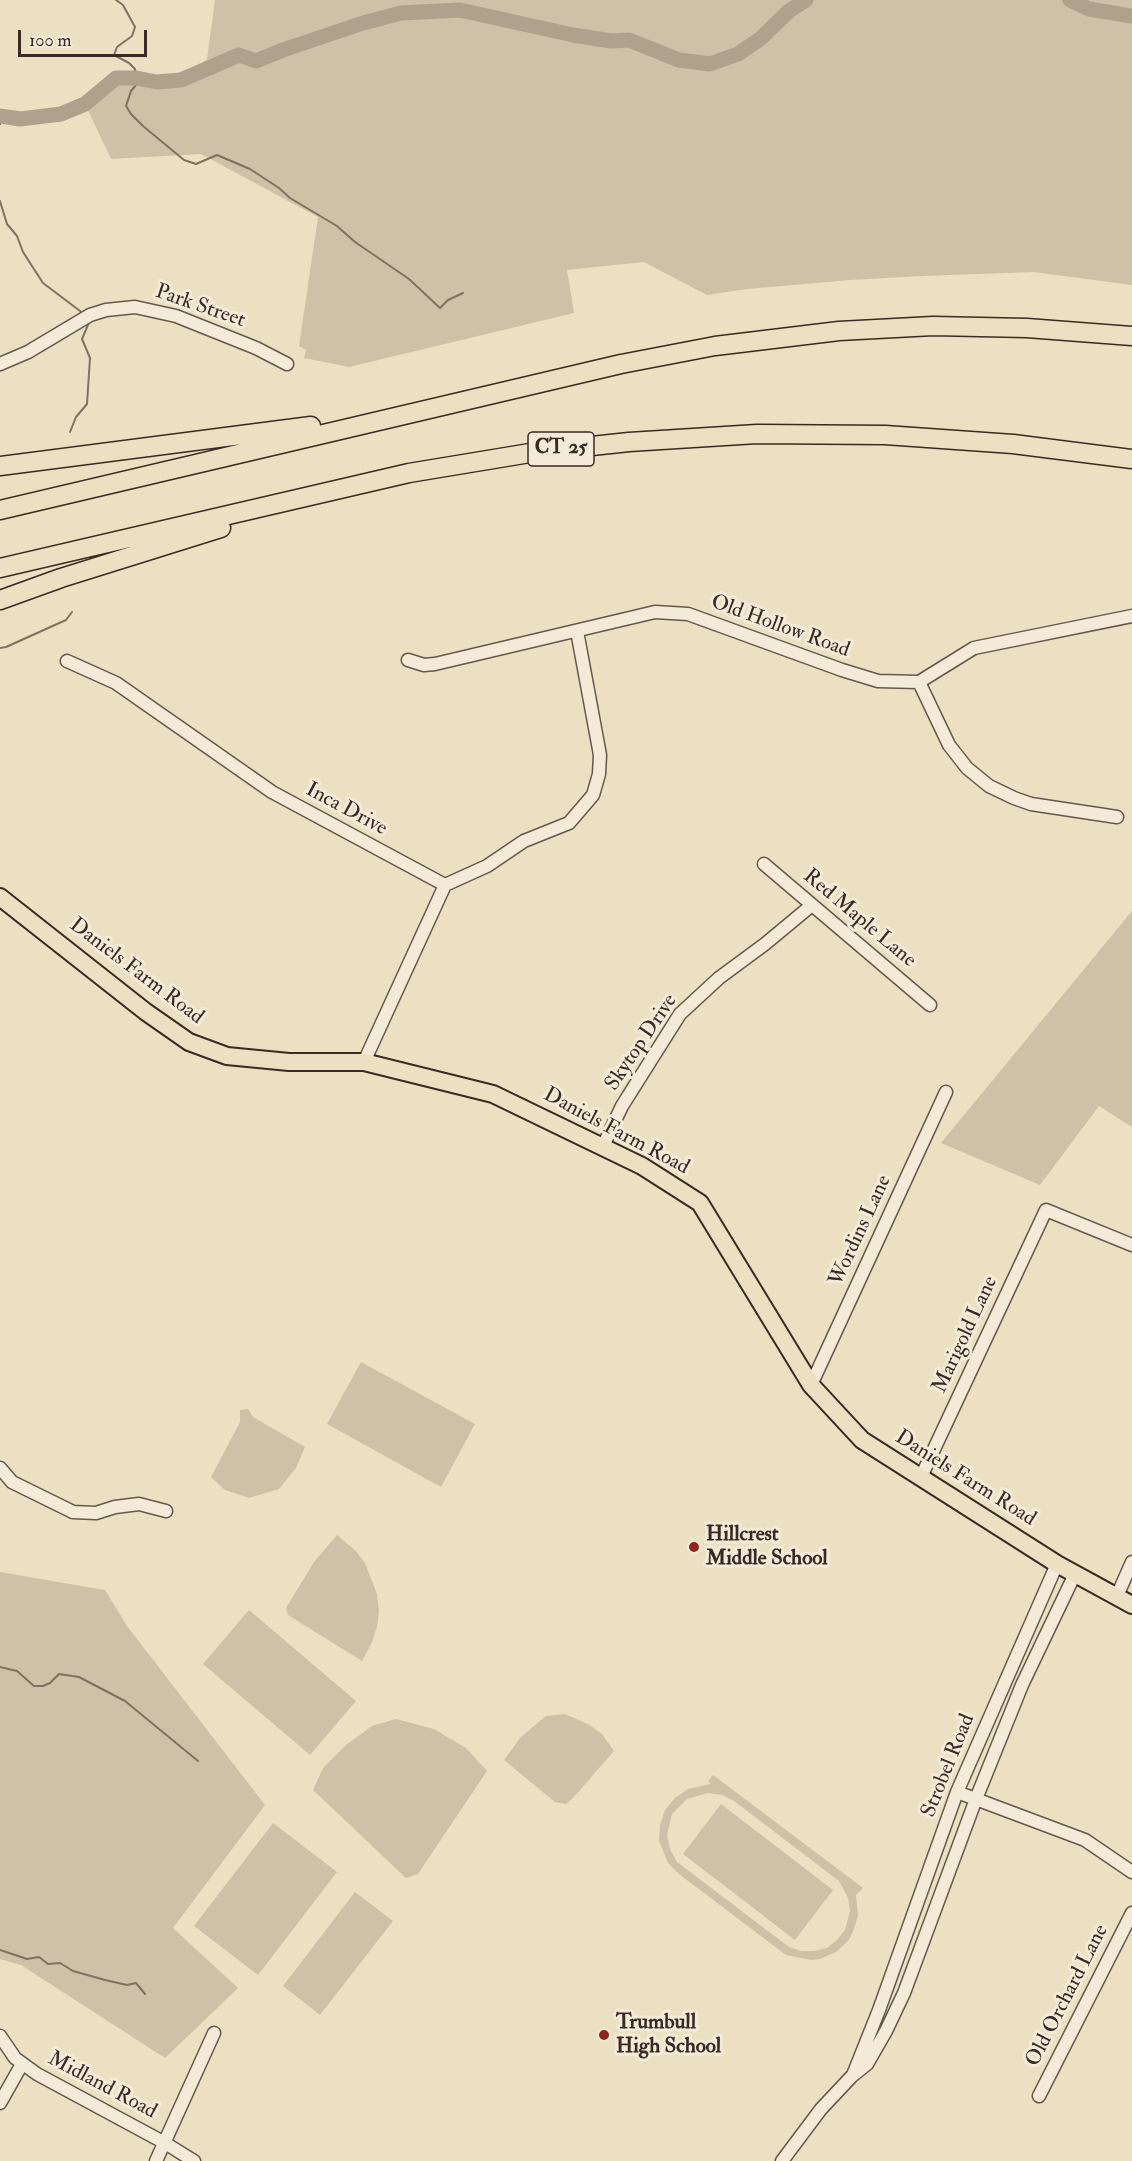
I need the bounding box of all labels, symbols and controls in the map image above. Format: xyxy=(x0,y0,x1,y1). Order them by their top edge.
scale bar xyxy=(21,18,150,56)
text: 100 m xyxy=(29,29,72,52)
street label: Park Street xyxy=(152,280,248,334)
road number: CT 25 xyxy=(528,432,594,466)
street label: Old Hollow Road xyxy=(707,590,853,664)
street label: Inca Drive xyxy=(301,778,391,842)
street label: Red Maple Lane xyxy=(797,864,921,974)
street label: Daniels Farm Road xyxy=(64,913,208,1031)
street label: Skytop Drive xyxy=(601,990,683,1096)
street label: Daniels Farm Road xyxy=(539,1083,693,1181)
street label: Wordins Lane xyxy=(824,1172,898,1290)
street label: Marigold Lane xyxy=(928,1273,1004,1397)
street label: Daniels Farm Road xyxy=(890,1426,1040,1532)
place label: Hillcrest Middle School xyxy=(706,1522,828,1572)
marker: Hillcrest Middle School xyxy=(687,1540,701,1554)
street label: Strobel Road xyxy=(917,1711,981,1821)
street label: Old Orchard Lane xyxy=(1021,1921,1115,2071)
place label: Trumbull High School xyxy=(616,2010,721,2060)
marker: Trumbull High School xyxy=(597,2028,611,2042)
street label: Midland Road xyxy=(43,2047,161,2125)

